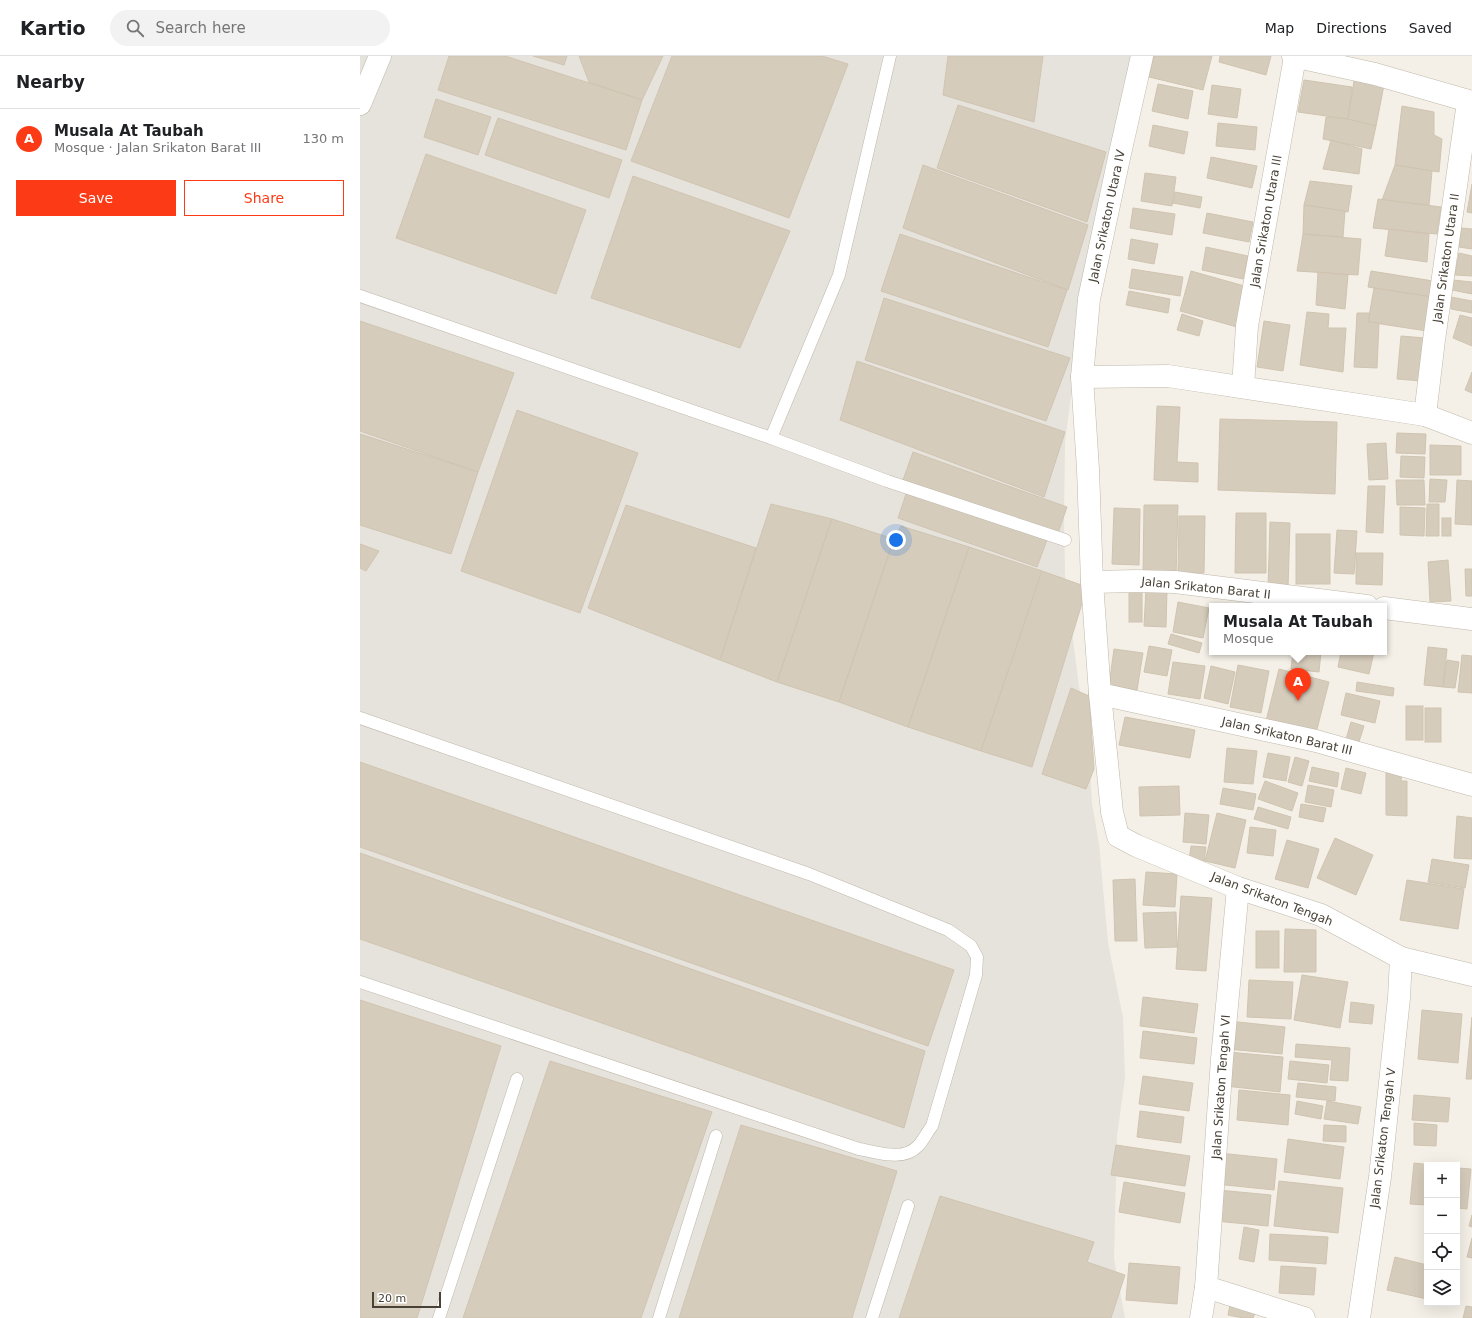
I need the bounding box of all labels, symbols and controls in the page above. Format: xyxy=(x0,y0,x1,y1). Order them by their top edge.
search box xyxy=(110,10,390,46)
text: Kartio xyxy=(20,17,86,39)
icon: search xyxy=(124,17,146,39)
text: Search here xyxy=(156,19,246,37)
text: Map xyxy=(1265,20,1294,36)
text: Directions xyxy=(1316,20,1387,36)
text: Saved xyxy=(1409,20,1452,36)
text: Nearby xyxy=(16,72,85,92)
text: Musala At Taubah xyxy=(54,122,204,140)
text: A xyxy=(24,131,34,146)
text: 130 m xyxy=(302,131,344,146)
text: Mosque · Jalan Srikaton Barat III xyxy=(54,140,261,155)
street label: Jalan Srikaton Utara IV xyxy=(1086,148,1128,285)
street label: Jalan Srikaton Utara III xyxy=(1247,154,1285,289)
button: Save xyxy=(16,180,176,216)
button: Share xyxy=(184,180,344,216)
street label: Jalan Srikaton Utara II xyxy=(1430,192,1462,325)
your location xyxy=(886,530,906,550)
street label: Jalan Srikaton Barat II xyxy=(1140,574,1271,602)
popup xyxy=(1209,603,1387,655)
text: Musala At Taubah xyxy=(1223,613,1373,631)
text: Mosque xyxy=(1223,631,1274,646)
pin: A xyxy=(1285,668,1311,701)
street label: Jalan Srikaton Barat III xyxy=(1219,714,1354,758)
street label: Jalan Srikaton Tengah xyxy=(1208,869,1335,929)
street label: Jalan Srikaton Tengah VI xyxy=(1209,1014,1233,1161)
street label: Jalan Srikaton Tengah V xyxy=(1367,1066,1399,1210)
map controls xyxy=(1424,1162,1460,1306)
button: + xyxy=(1424,1162,1460,1198)
button: − xyxy=(1424,1198,1460,1234)
button: locate xyxy=(1424,1234,1460,1270)
button: layers xyxy=(1424,1270,1460,1306)
scale bar xyxy=(372,1290,441,1309)
text: 20 m xyxy=(378,1292,406,1305)

